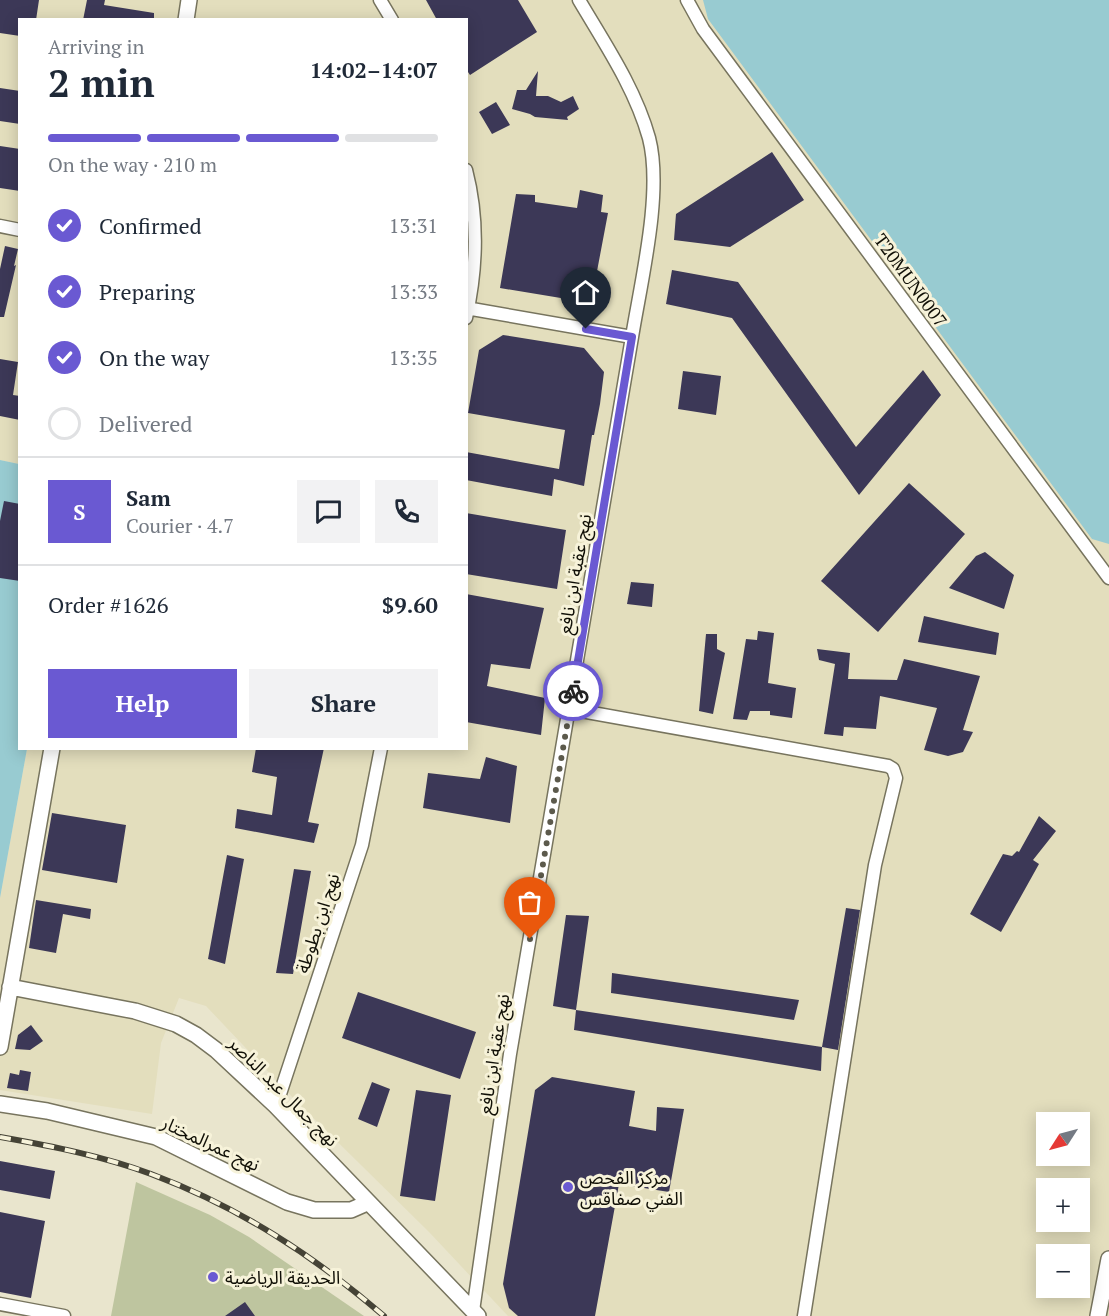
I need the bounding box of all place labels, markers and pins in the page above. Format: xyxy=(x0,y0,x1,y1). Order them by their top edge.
pin xyxy=(560,267,611,329)
pin xyxy=(504,877,555,939)
place label: مركز الفحص الفني صفاقس xyxy=(580,1165,683,1212)
marker: مركز الفحص الفني صفاقس xyxy=(561,1180,575,1194)
place label: الحديقة الرياضية xyxy=(225,1265,340,1289)
marker: الحديقة الرياضية xyxy=(206,1270,220,1284)

